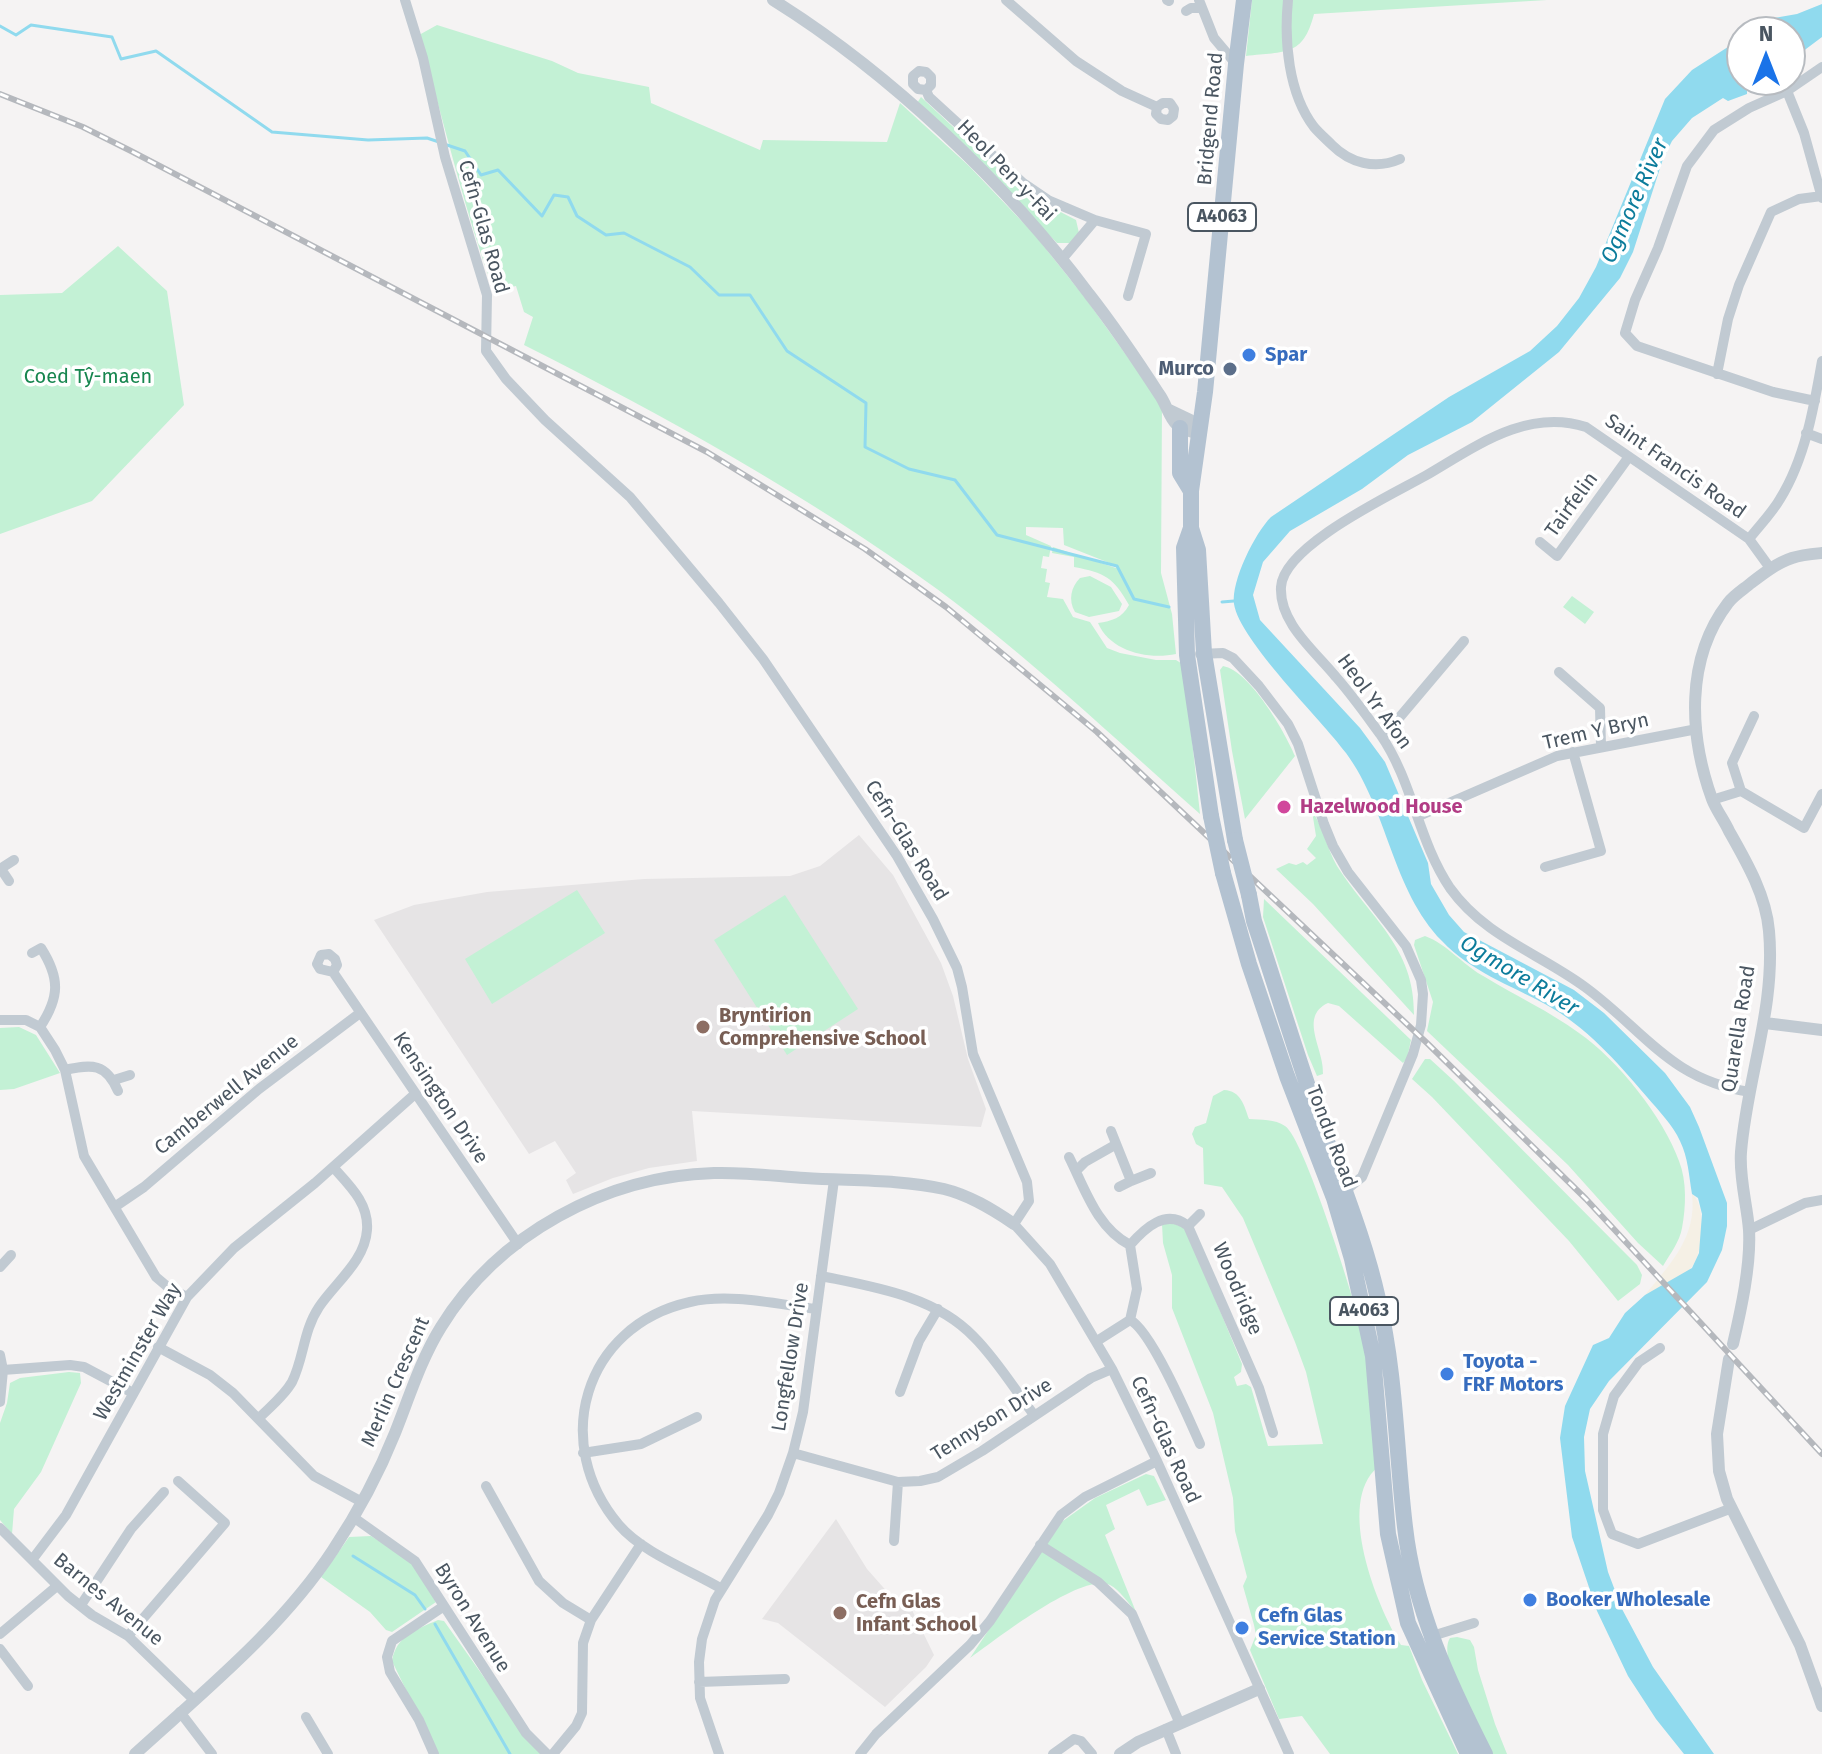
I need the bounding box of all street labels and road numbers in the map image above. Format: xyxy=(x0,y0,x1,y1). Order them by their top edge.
street label: Bridgend Road xyxy=(1193,51,1229,187)
street label: Heol Pen-y-Fai xyxy=(952,115,1060,227)
street label: Cefn-Glas Road xyxy=(452,157,514,297)
road number: A4063 xyxy=(1188,203,1256,231)
street label: Saint Francis Road xyxy=(1600,409,1750,525)
street label: Tairfelin xyxy=(1540,468,1604,542)
street label: Heol Yr Afon xyxy=(1331,650,1417,754)
street label: Trem Y Bryn xyxy=(1541,708,1651,756)
street label: Cefn-Glas Road xyxy=(859,776,953,906)
street label: Quarella Road xyxy=(1717,964,1761,1094)
street label: Kensington Drive xyxy=(387,1028,493,1168)
street label: Camberwell Avenue xyxy=(150,1030,304,1160)
street label: Tondu Road xyxy=(1301,1082,1361,1192)
street label: Woodridge xyxy=(1207,1239,1267,1339)
street label: Westminster Way xyxy=(89,1279,187,1425)
street label: Longfellow Drive xyxy=(767,1281,815,1433)
road number: A4063 xyxy=(1330,1297,1398,1325)
street label: Merlin Crescent xyxy=(357,1313,435,1451)
street label: Cefn-Glas Road xyxy=(1125,1372,1205,1508)
street label: Tennyson Drive xyxy=(927,1373,1057,1467)
street label: Barnes Avenue xyxy=(48,1548,168,1652)
street label: Byron Avenue xyxy=(429,1559,515,1677)

